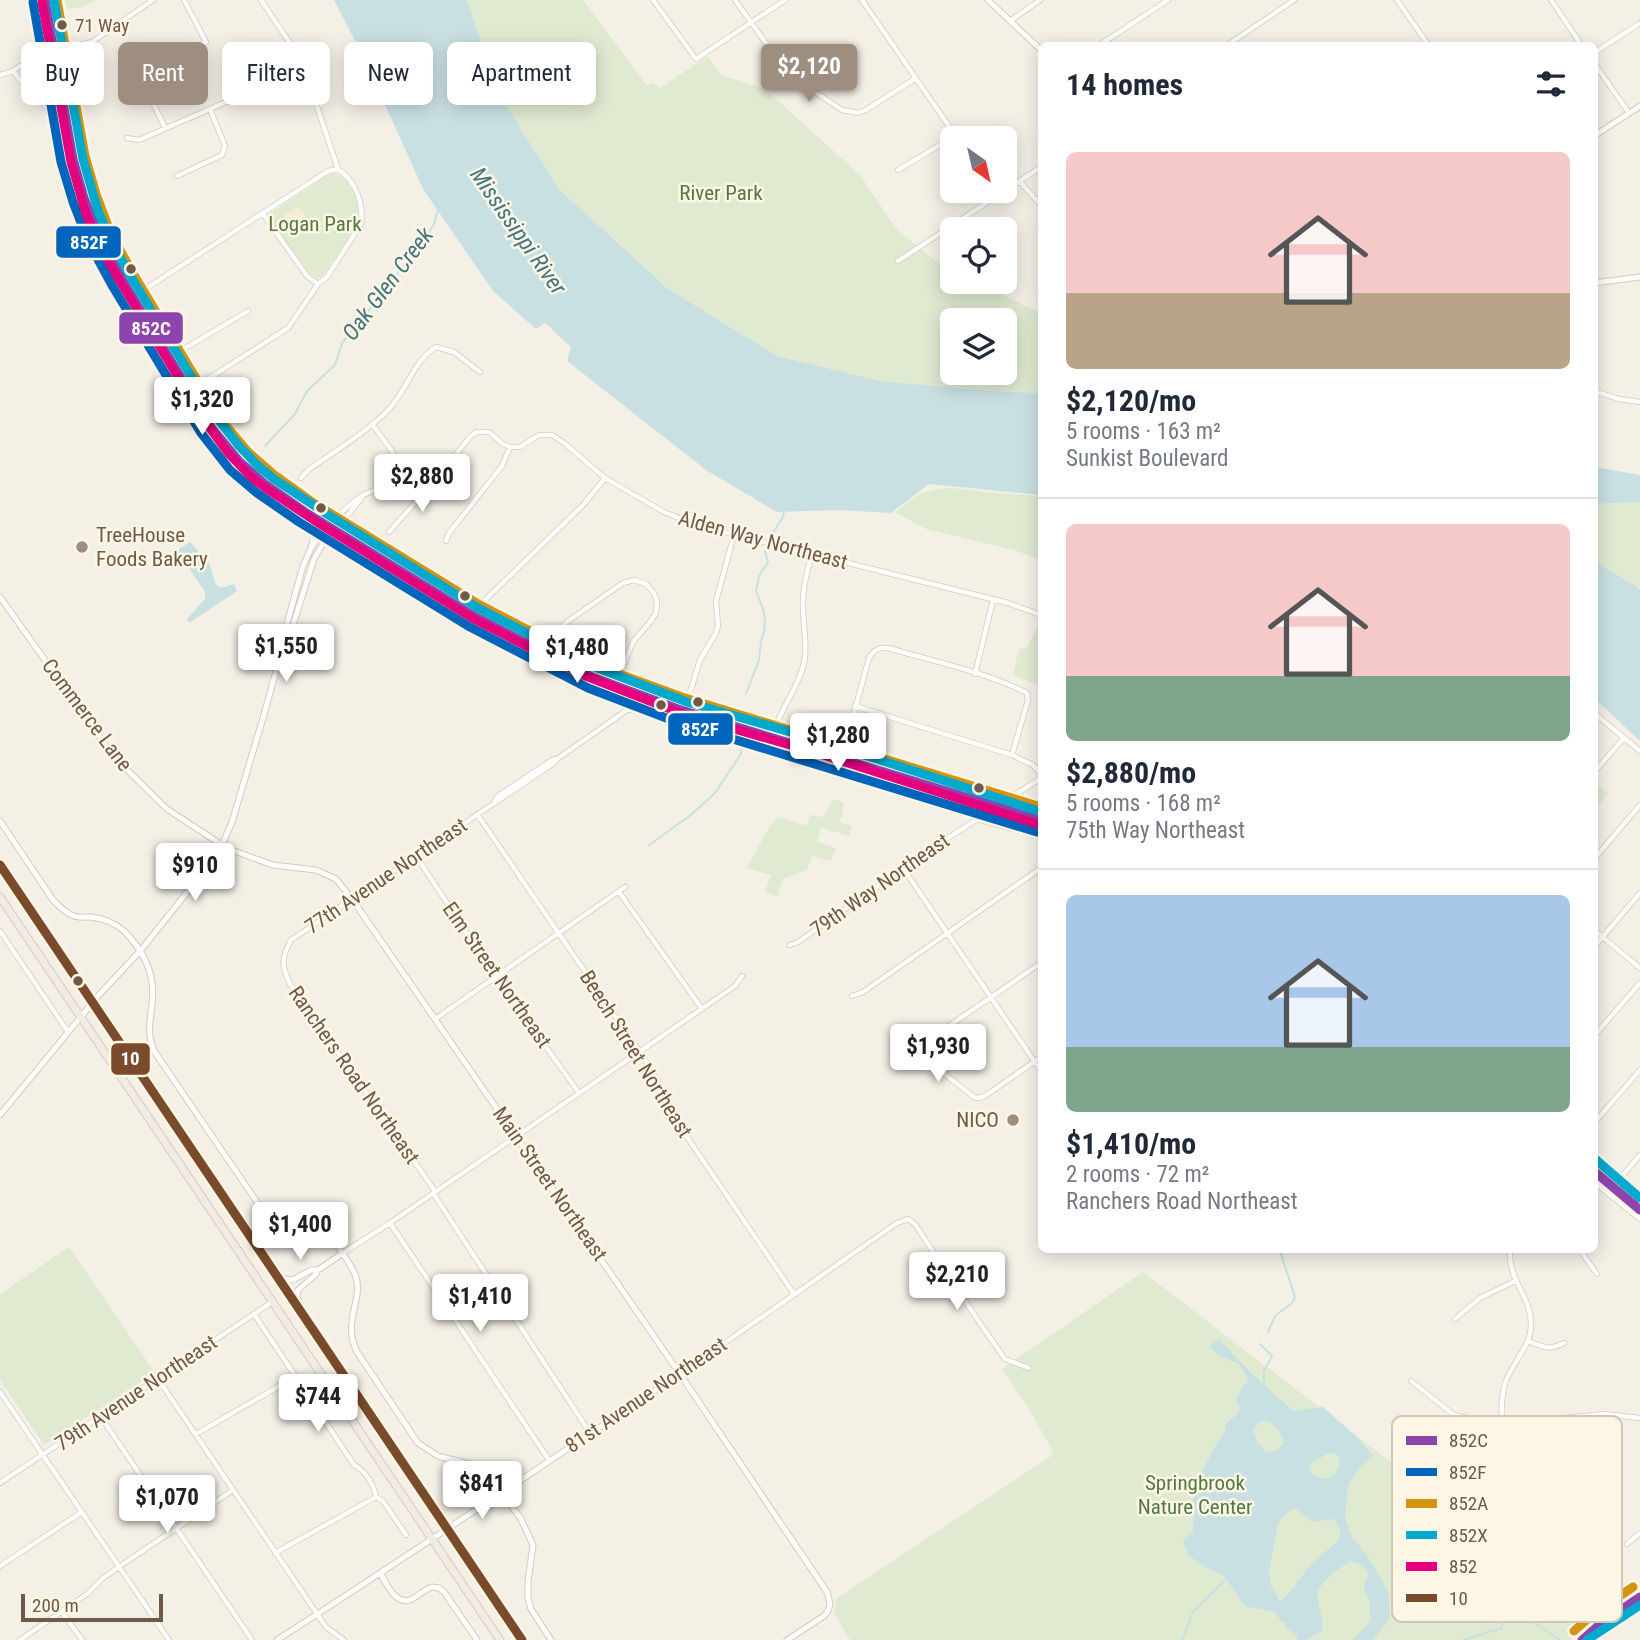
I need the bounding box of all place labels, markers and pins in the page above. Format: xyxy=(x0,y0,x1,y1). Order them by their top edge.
place label: 71 Way xyxy=(75,14,129,37)
marker: 71 Way xyxy=(55,18,69,32)
pin: $2,120 xyxy=(752,44,866,104)
unlabelled marker xyxy=(124,262,138,276)
pin: $1,320 xyxy=(145,378,259,437)
pin: $2,880 xyxy=(365,454,479,514)
unlabelled marker xyxy=(314,501,328,515)
place label: TreeHouse Foods Bakery xyxy=(96,523,208,571)
marker: TreeHouse Foods Bakery xyxy=(74,539,90,555)
unlabelled marker xyxy=(458,589,472,603)
pin: $1,550 xyxy=(229,624,343,684)
pin: $1,480 xyxy=(520,626,634,685)
unlabelled marker xyxy=(691,695,705,709)
unlabelled marker xyxy=(654,698,668,712)
pin: $1,280 xyxy=(781,714,895,773)
unlabelled marker xyxy=(972,781,986,795)
pin: $910 xyxy=(154,844,236,903)
unlabelled marker xyxy=(71,974,85,988)
pin: $1,930 xyxy=(881,1024,995,1084)
place label: NICO xyxy=(956,1108,999,1132)
marker: NICO xyxy=(1005,1112,1021,1128)
pin: $1,400 xyxy=(243,1202,357,1262)
pin: $2,210 xyxy=(900,1252,1014,1312)
pin: $1,410 xyxy=(423,1274,537,1334)
pin: $744 xyxy=(277,1374,359,1434)
pin: $841 xyxy=(441,1462,523,1521)
pin: $1,070 xyxy=(110,1476,224,1535)

